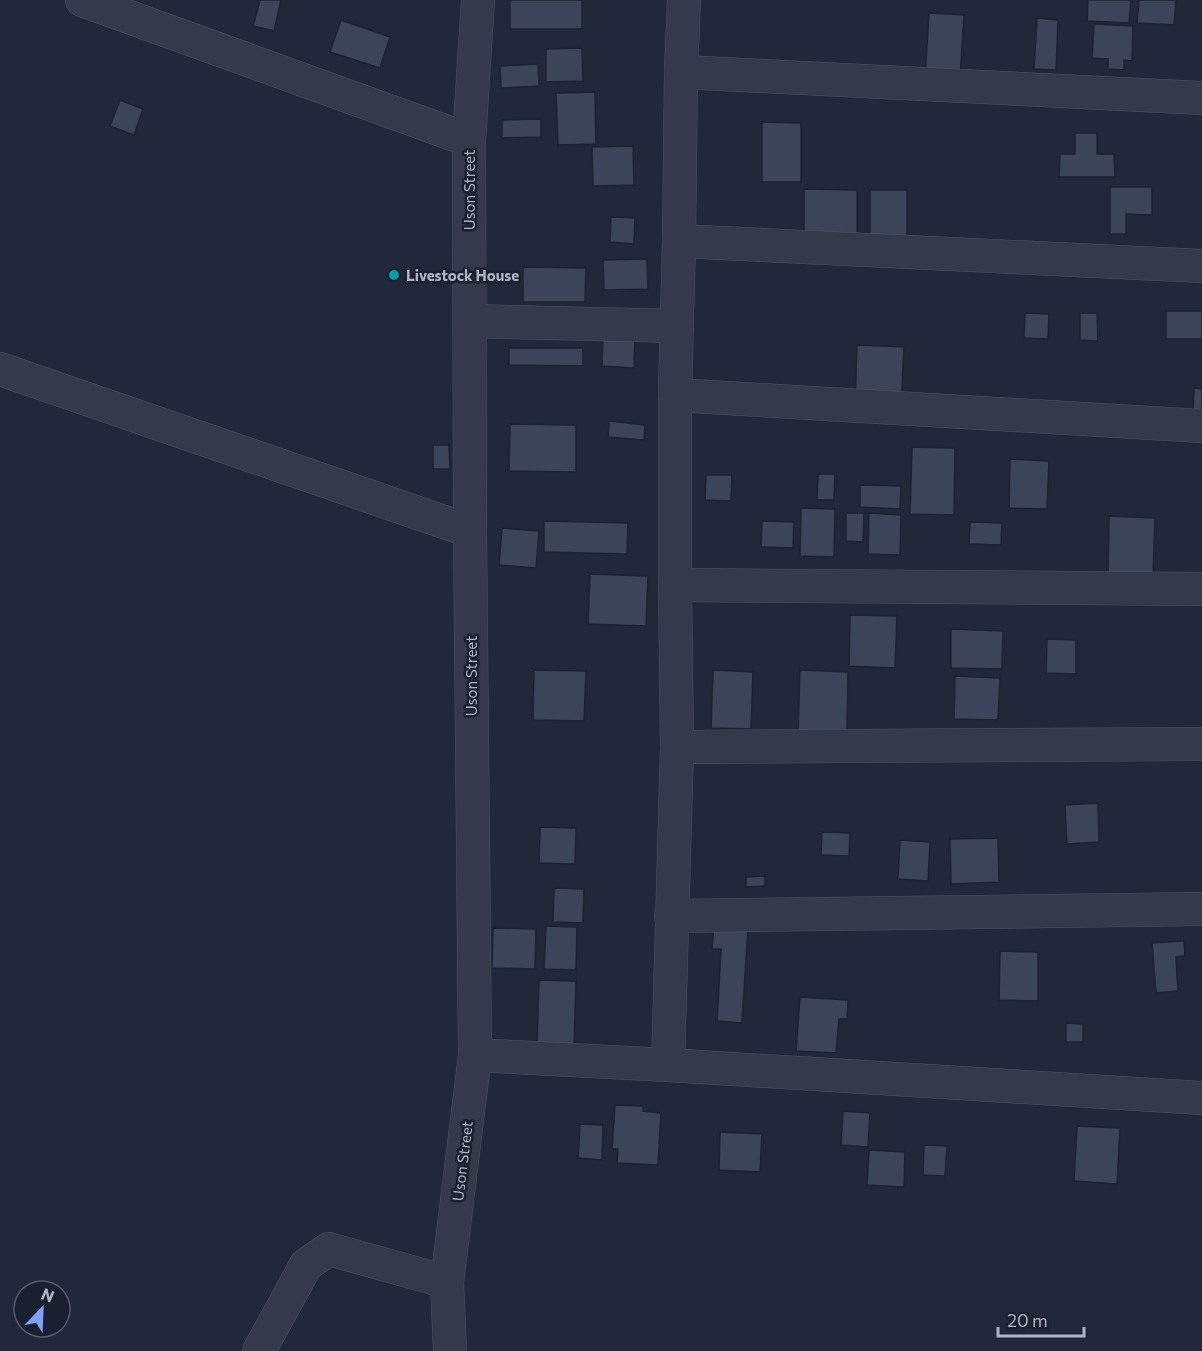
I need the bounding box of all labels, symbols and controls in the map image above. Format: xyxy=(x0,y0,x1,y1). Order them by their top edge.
street label: Uson Street xyxy=(460,150,478,230)
place label: Livestock House xyxy=(406,266,519,284)
marker: Livestock House xyxy=(387,268,401,282)
street label: Uson Street xyxy=(462,636,480,716)
street label: Uson Street xyxy=(448,1120,476,1202)
north arrow xyxy=(12,1279,72,1339)
text: N xyxy=(39,1284,57,1306)
scale bar xyxy=(998,1300,1084,1338)
text: 20 m xyxy=(1007,1309,1048,1331)

